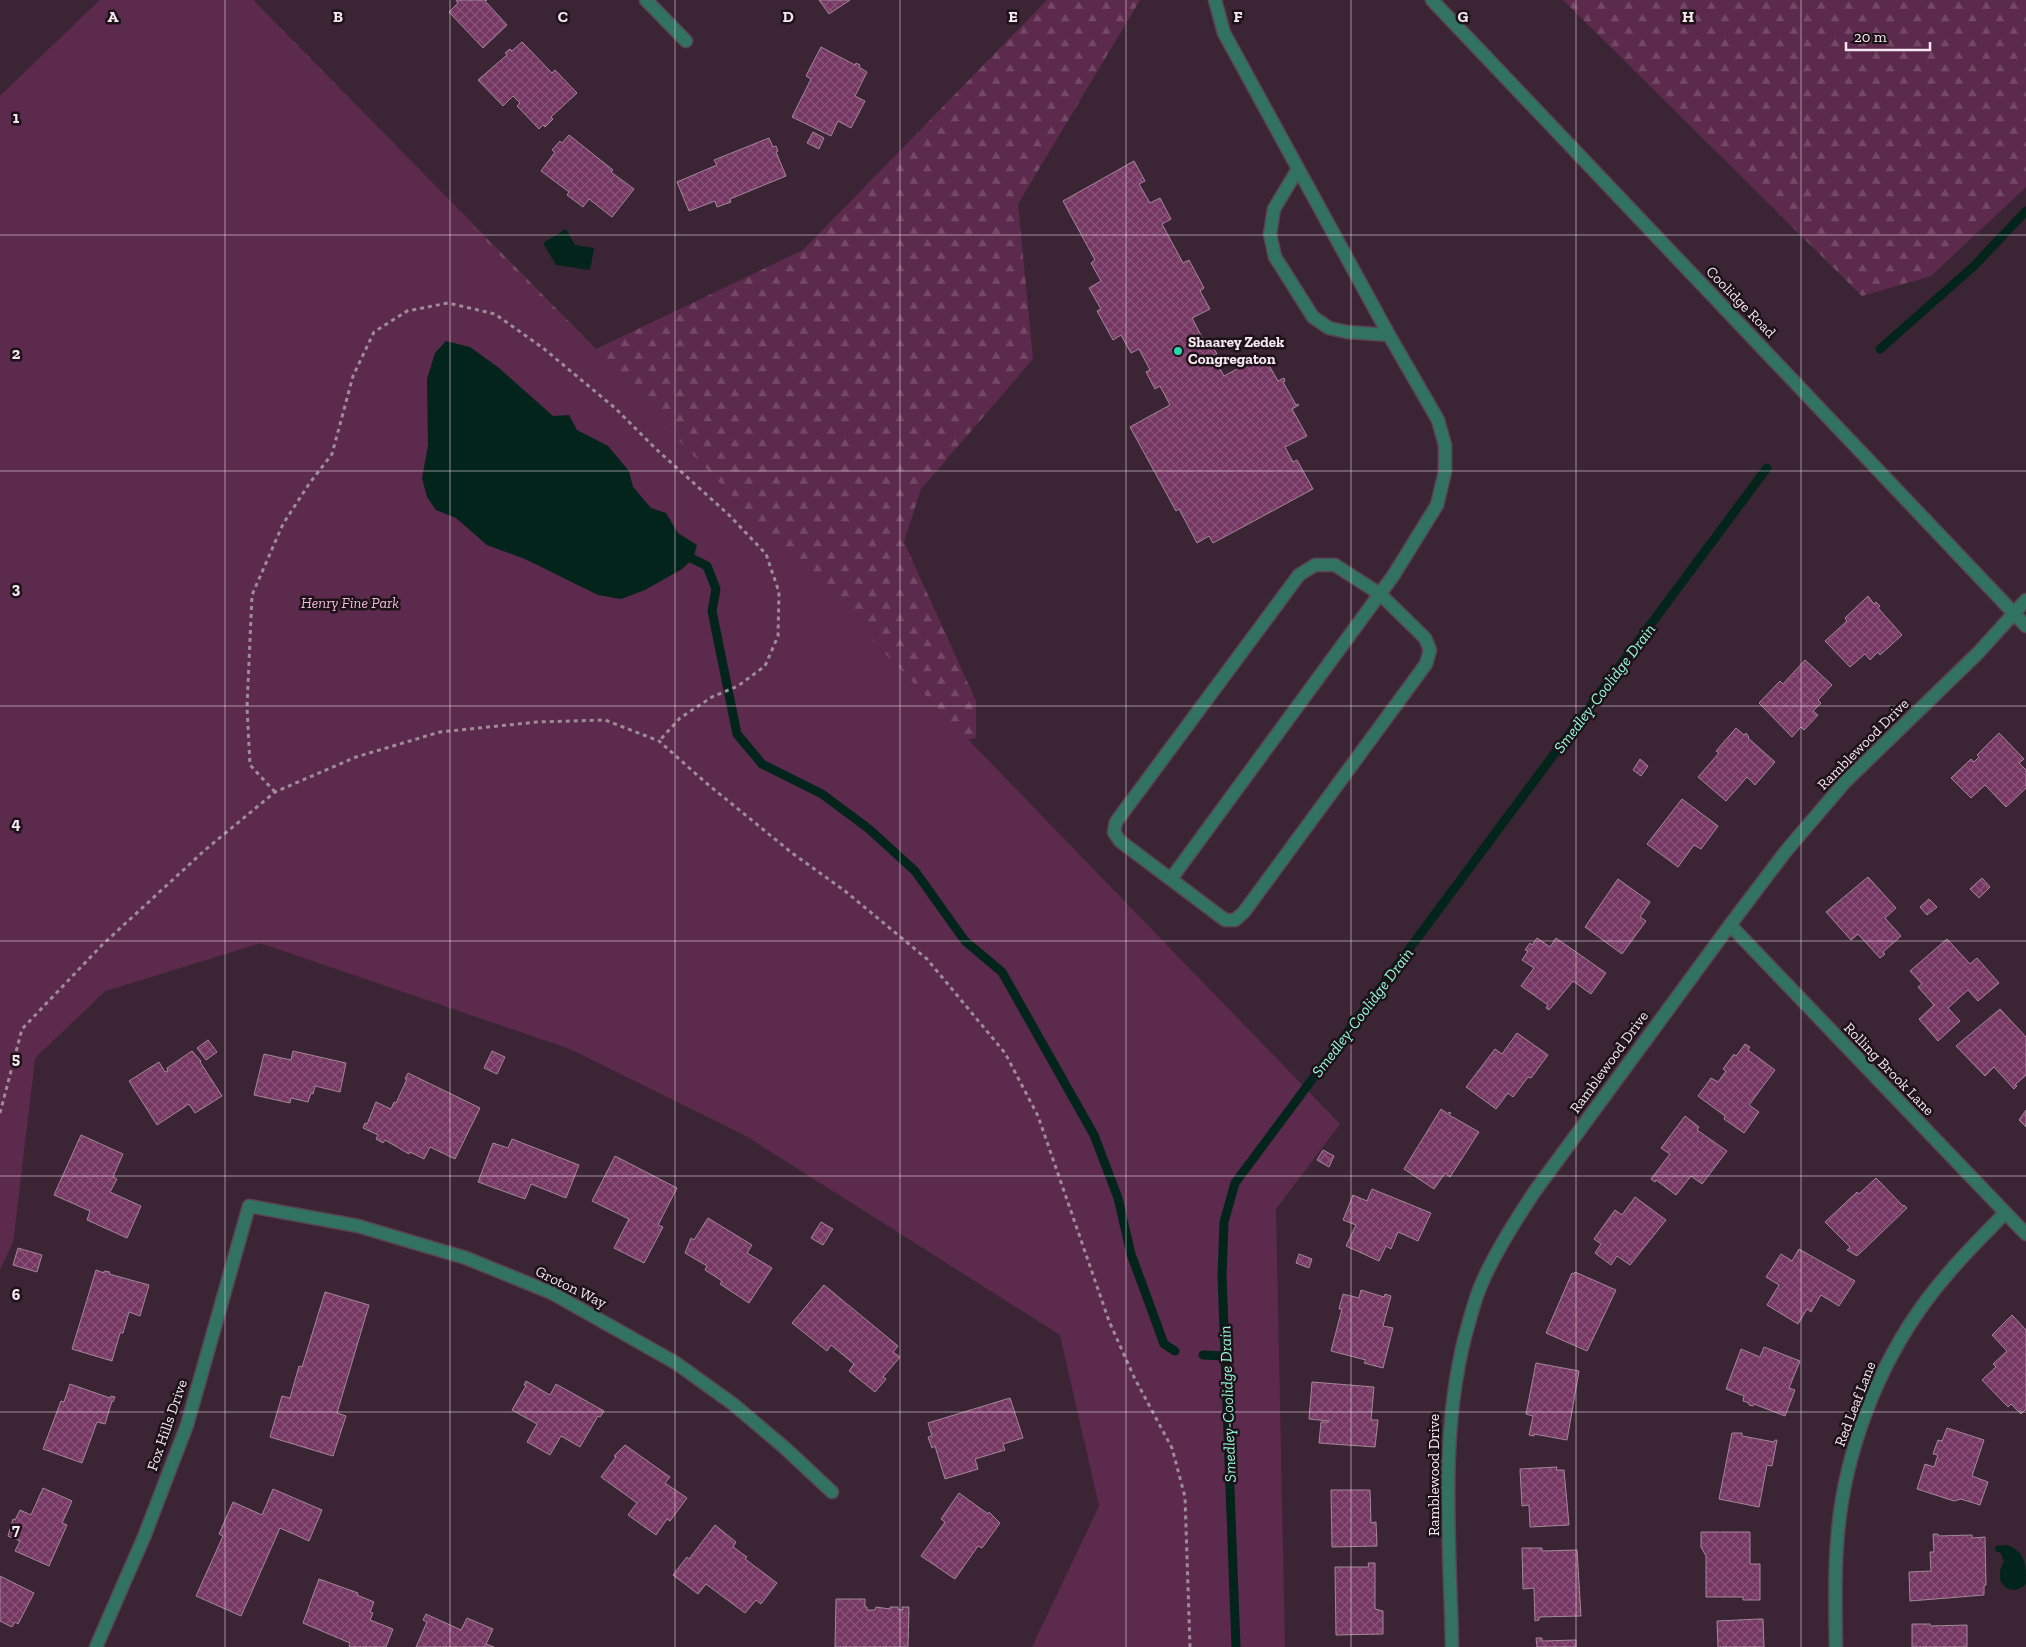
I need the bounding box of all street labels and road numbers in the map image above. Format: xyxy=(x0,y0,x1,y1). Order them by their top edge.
street label: Coolidge Road xyxy=(1702,263,1780,342)
street label: Ramblewood Drive xyxy=(1813,694,1913,794)
street label: Ramblewood Drive xyxy=(1566,1007,1652,1117)
street label: Rolling Brook Lane xyxy=(1840,1019,1938,1119)
street label: Groton Way xyxy=(532,1262,610,1312)
street label: Red Leaf Lane xyxy=(1831,1359,1879,1449)
street label: Fox Hills Drive xyxy=(143,1377,191,1473)
street label: Ramblewood Drive xyxy=(1425,1414,1443,1536)

